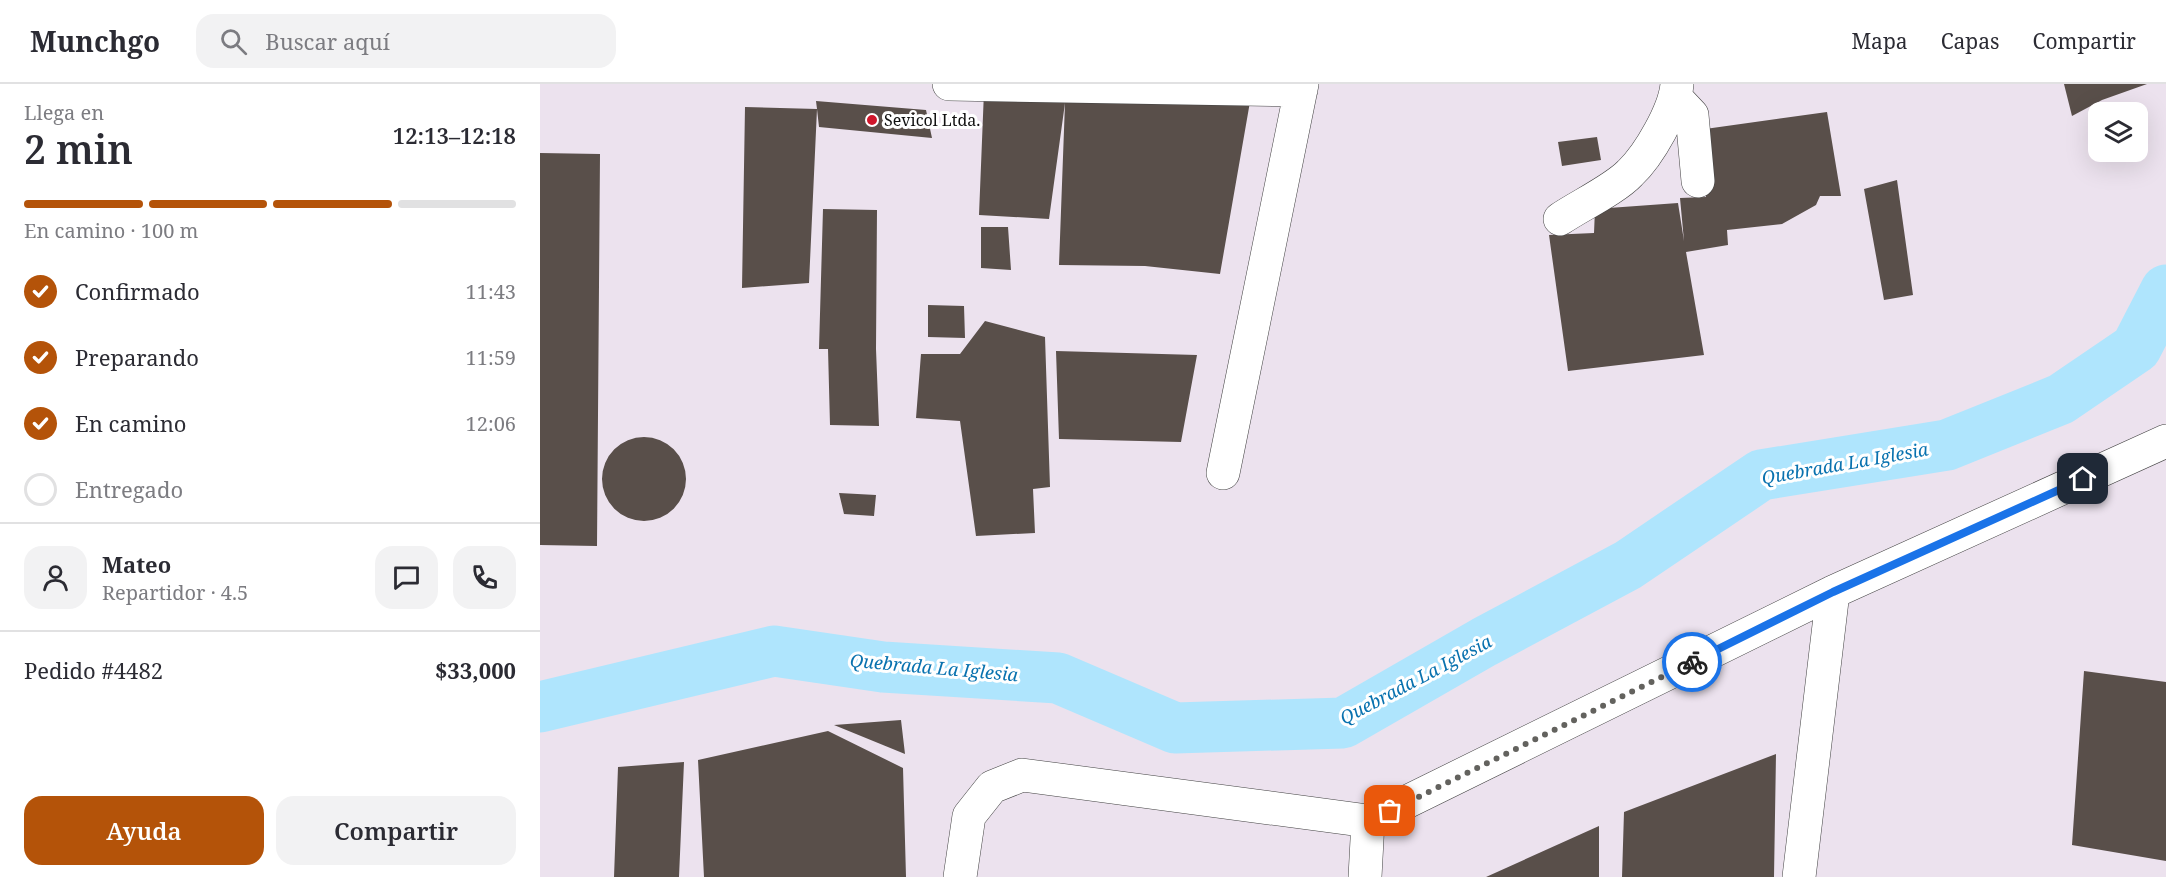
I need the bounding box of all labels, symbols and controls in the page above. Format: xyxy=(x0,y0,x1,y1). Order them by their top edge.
search box xyxy=(196,14,616,68)
text: Munchgo xyxy=(30,22,160,60)
icon: search xyxy=(217,25,250,58)
text: Buscar aquí xyxy=(265,26,390,56)
text: Mapa xyxy=(1851,27,1908,55)
text: Capas xyxy=(1941,27,2000,55)
text: Compartir xyxy=(2033,27,2136,55)
text: Llega en xyxy=(24,99,104,126)
map controls xyxy=(2088,102,2148,162)
button: layers xyxy=(2088,102,2148,162)
place label: Sevicol Ltda. xyxy=(884,109,980,131)
marker: Sevicol Ltda. xyxy=(865,113,879,127)
text: 12:13–12:18 xyxy=(393,120,516,150)
text: 2 min xyxy=(24,122,133,175)
text: En camino · 100 m xyxy=(24,217,198,244)
icon: check xyxy=(24,275,57,308)
text: Confirmado xyxy=(75,276,200,306)
text: 11:43 xyxy=(466,278,516,305)
icon: check xyxy=(24,341,57,374)
text: Preparando xyxy=(75,342,199,372)
text: 11:59 xyxy=(466,344,516,371)
icon: check xyxy=(24,407,57,440)
text: En camino xyxy=(75,408,187,438)
text: 12:06 xyxy=(466,410,516,437)
water label: Quebrada La Iglesia xyxy=(1760,436,1931,489)
pin xyxy=(2057,453,2108,504)
icon: home xyxy=(2066,462,2099,495)
text: Entregado xyxy=(75,474,183,504)
button: person xyxy=(24,546,87,609)
button: chat xyxy=(375,546,438,609)
button: phone xyxy=(453,546,516,609)
text: Mateo xyxy=(102,549,171,579)
text: Repartidor · 4.5 xyxy=(102,579,248,606)
water label: Quebrada La Iglesia xyxy=(1335,629,1496,729)
courier xyxy=(1662,632,1722,692)
icon: bike xyxy=(1676,646,1709,679)
water label: Quebrada La Iglesia xyxy=(849,648,1020,686)
text: Pedido #4482 xyxy=(24,655,163,685)
text: $33,000 xyxy=(435,655,516,685)
pin xyxy=(1364,785,1415,836)
icon: bag xyxy=(1373,794,1406,827)
button: Ayuda xyxy=(24,796,264,865)
button: Compartir xyxy=(276,796,516,865)

